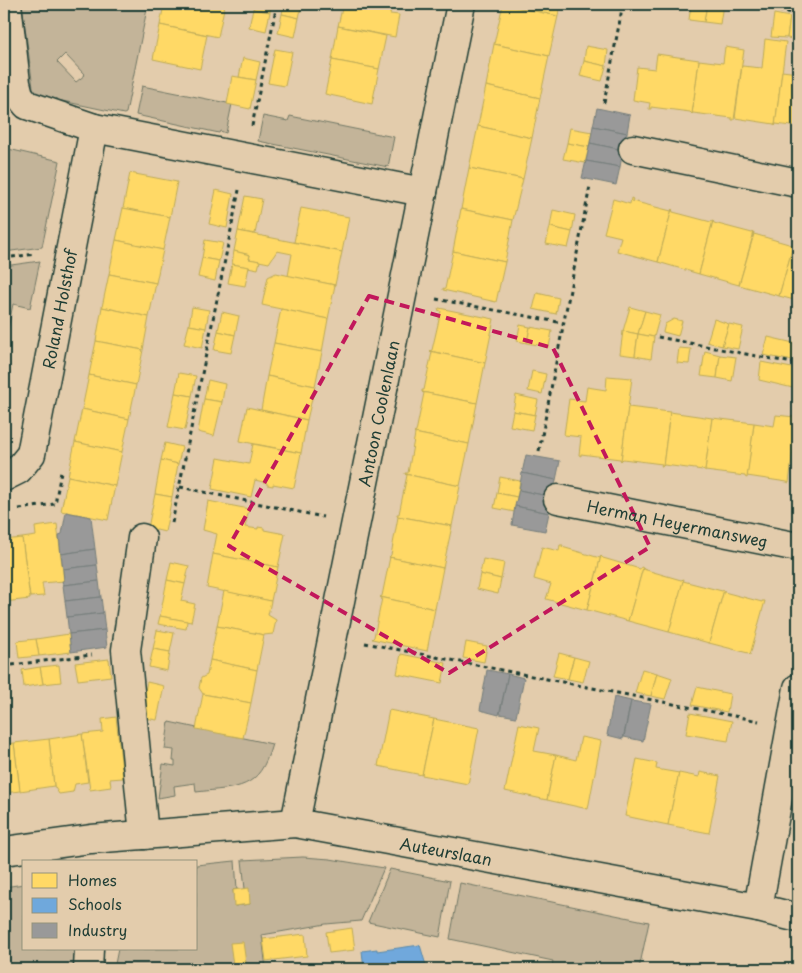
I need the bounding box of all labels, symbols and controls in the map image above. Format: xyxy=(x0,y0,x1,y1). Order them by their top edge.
street label: Roland Holsthof xyxy=(36,245,83,371)
street label: Antoon Coolenlaan xyxy=(352,338,405,489)
street label: Herman Heyermansweg xyxy=(585,493,770,553)
street label: Auteurslaan xyxy=(398,831,494,871)
legend xyxy=(22,860,198,950)
text: Homes xyxy=(68,868,117,891)
text: Schools xyxy=(68,892,122,915)
text: Industry xyxy=(68,918,127,941)

